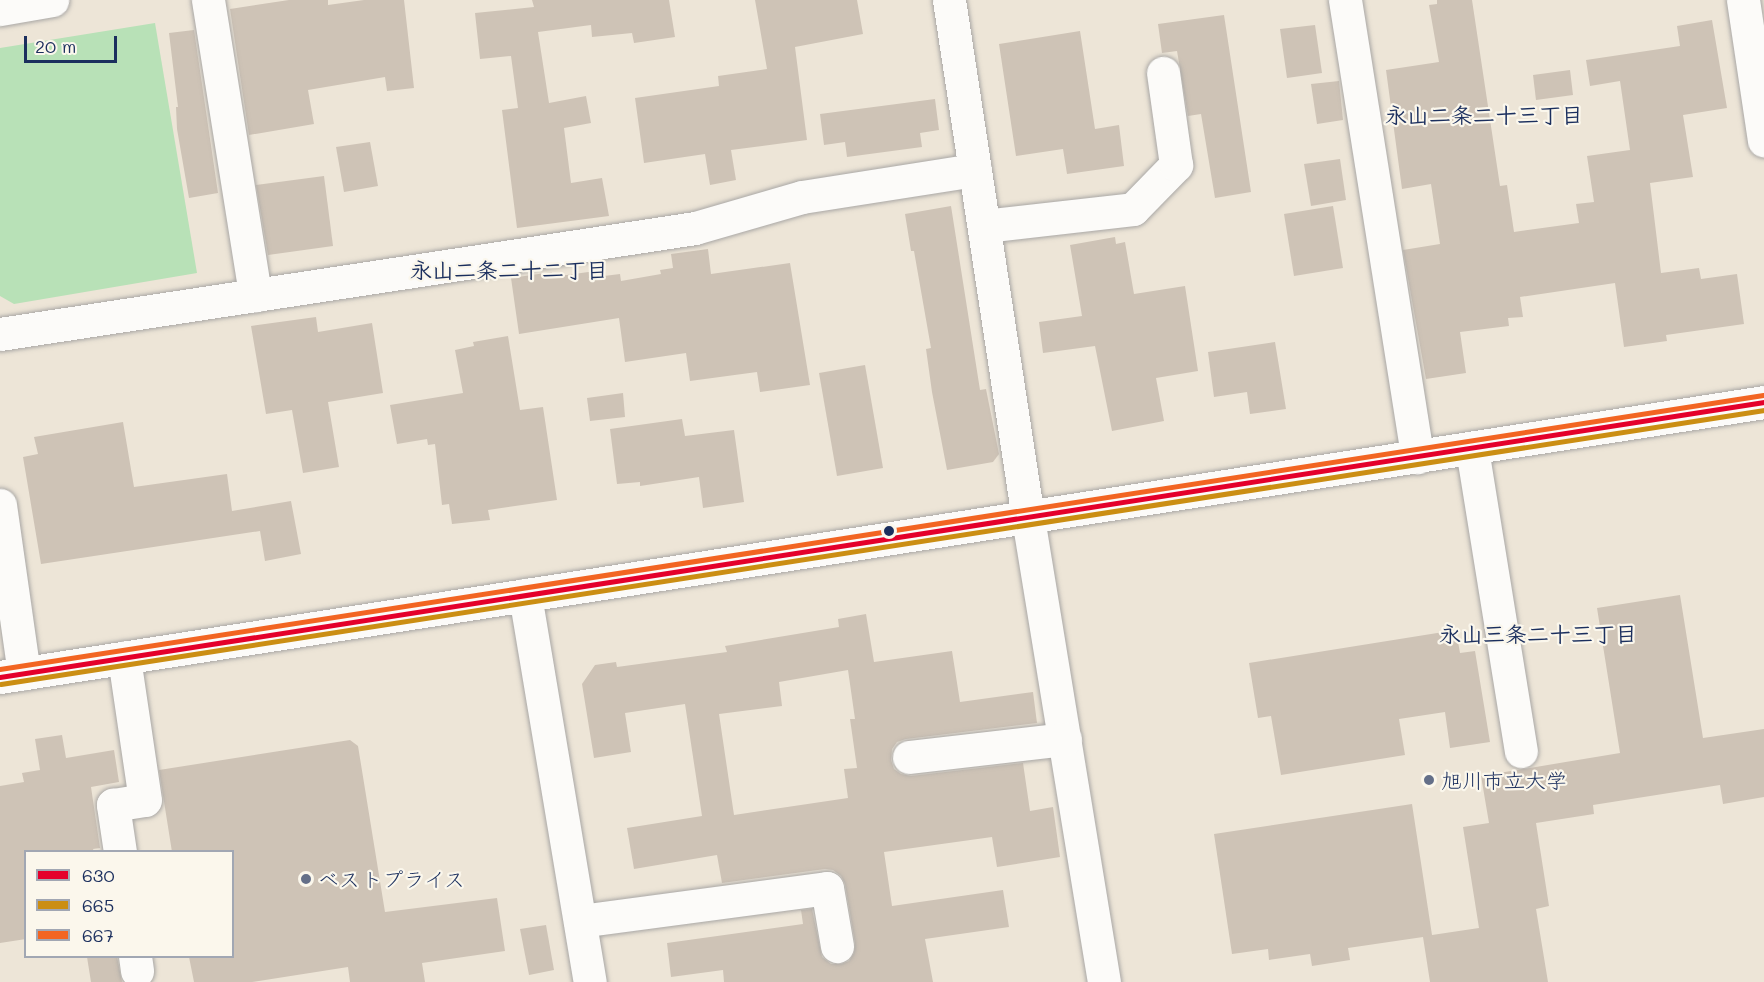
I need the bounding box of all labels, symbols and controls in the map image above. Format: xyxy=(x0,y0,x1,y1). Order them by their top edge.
scale bar xyxy=(27,24,120,62)
text: 20 m xyxy=(35,34,76,58)
district label: 永山二条二十三丁目 xyxy=(1385,102,1583,128)
district label: 永山二条二十二丁目 xyxy=(410,257,608,283)
unlabelled marker xyxy=(883,525,895,537)
district label: 永山三条二十三丁目 xyxy=(1439,621,1637,647)
place label: 旭川市立大学 xyxy=(1441,767,1567,793)
marker: 旭川市立大学 xyxy=(1422,773,1436,787)
legend xyxy=(24,850,234,958)
text: 630 xyxy=(82,863,115,887)
place label: ベストプライス xyxy=(318,866,465,892)
marker: ベストプライス xyxy=(299,872,313,886)
text: 665 xyxy=(82,893,114,917)
text: 667 xyxy=(82,923,114,947)

